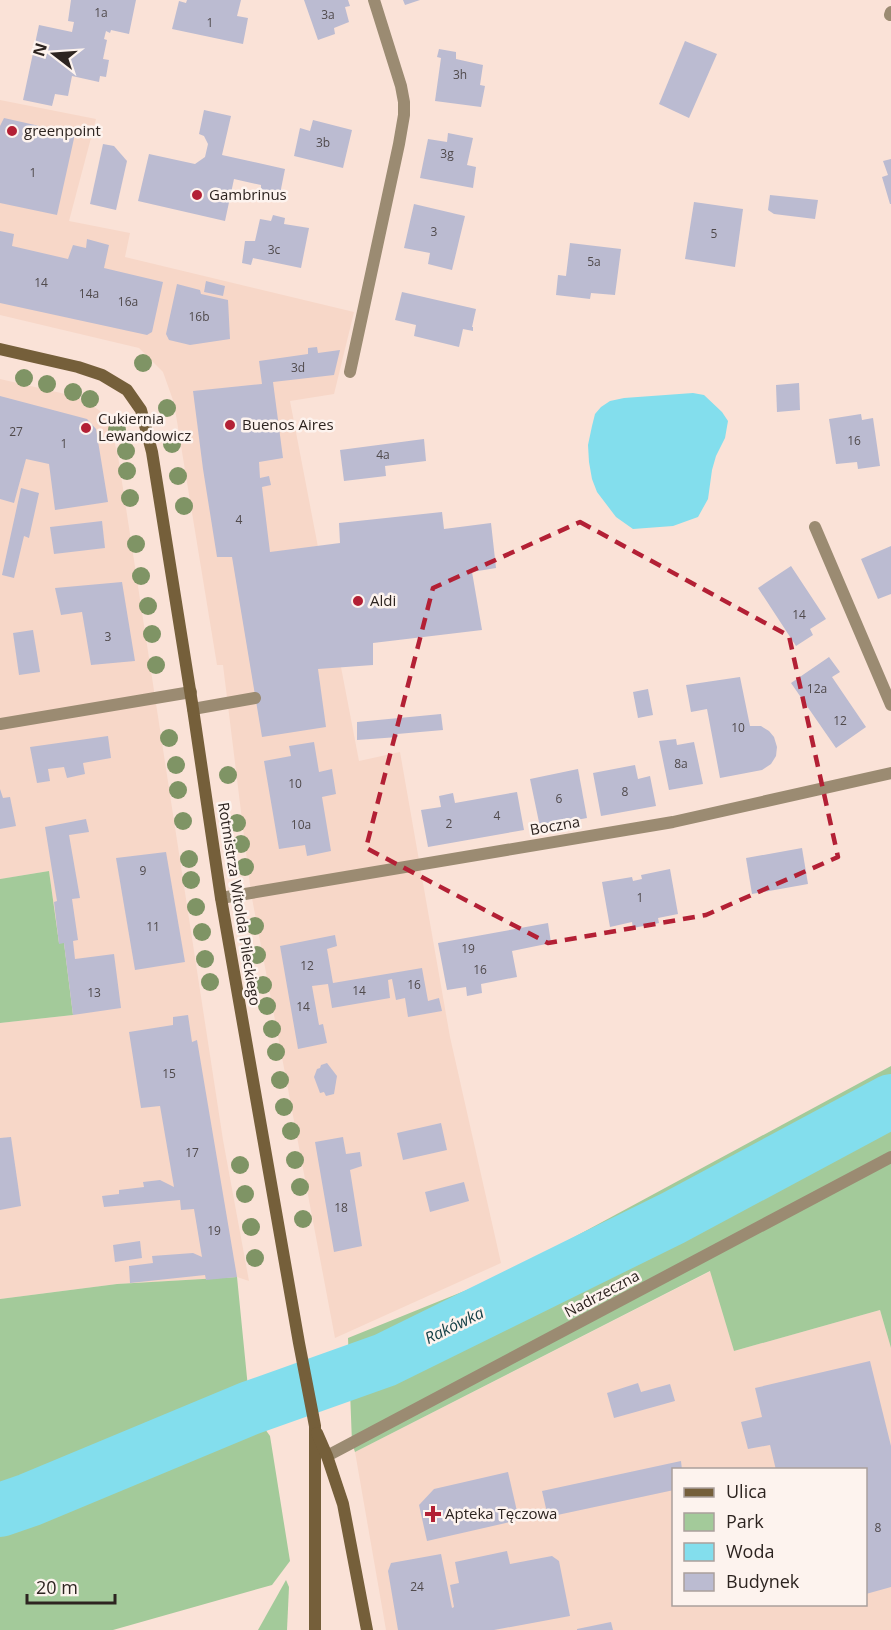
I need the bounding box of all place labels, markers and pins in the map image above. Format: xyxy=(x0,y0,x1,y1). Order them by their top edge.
place label: greenpoint xyxy=(24,120,101,140)
marker: greenpoint xyxy=(5,124,19,138)
place label: Gambrinus xyxy=(209,184,287,204)
marker: Gambrinus xyxy=(190,188,204,202)
place label: Cukiernia Lewandowicz xyxy=(98,408,191,445)
place label: Buenos Aires xyxy=(242,414,334,434)
marker: Buenos Aires xyxy=(223,418,237,432)
marker: Cukiernia Lewandowicz xyxy=(79,421,93,435)
place label: Aldi xyxy=(370,590,396,610)
marker: Aldi xyxy=(351,594,365,608)
place label: Apteka Tęczowa xyxy=(445,1503,557,1523)
marker: Apteka Tęczowa xyxy=(426,1507,440,1521)

